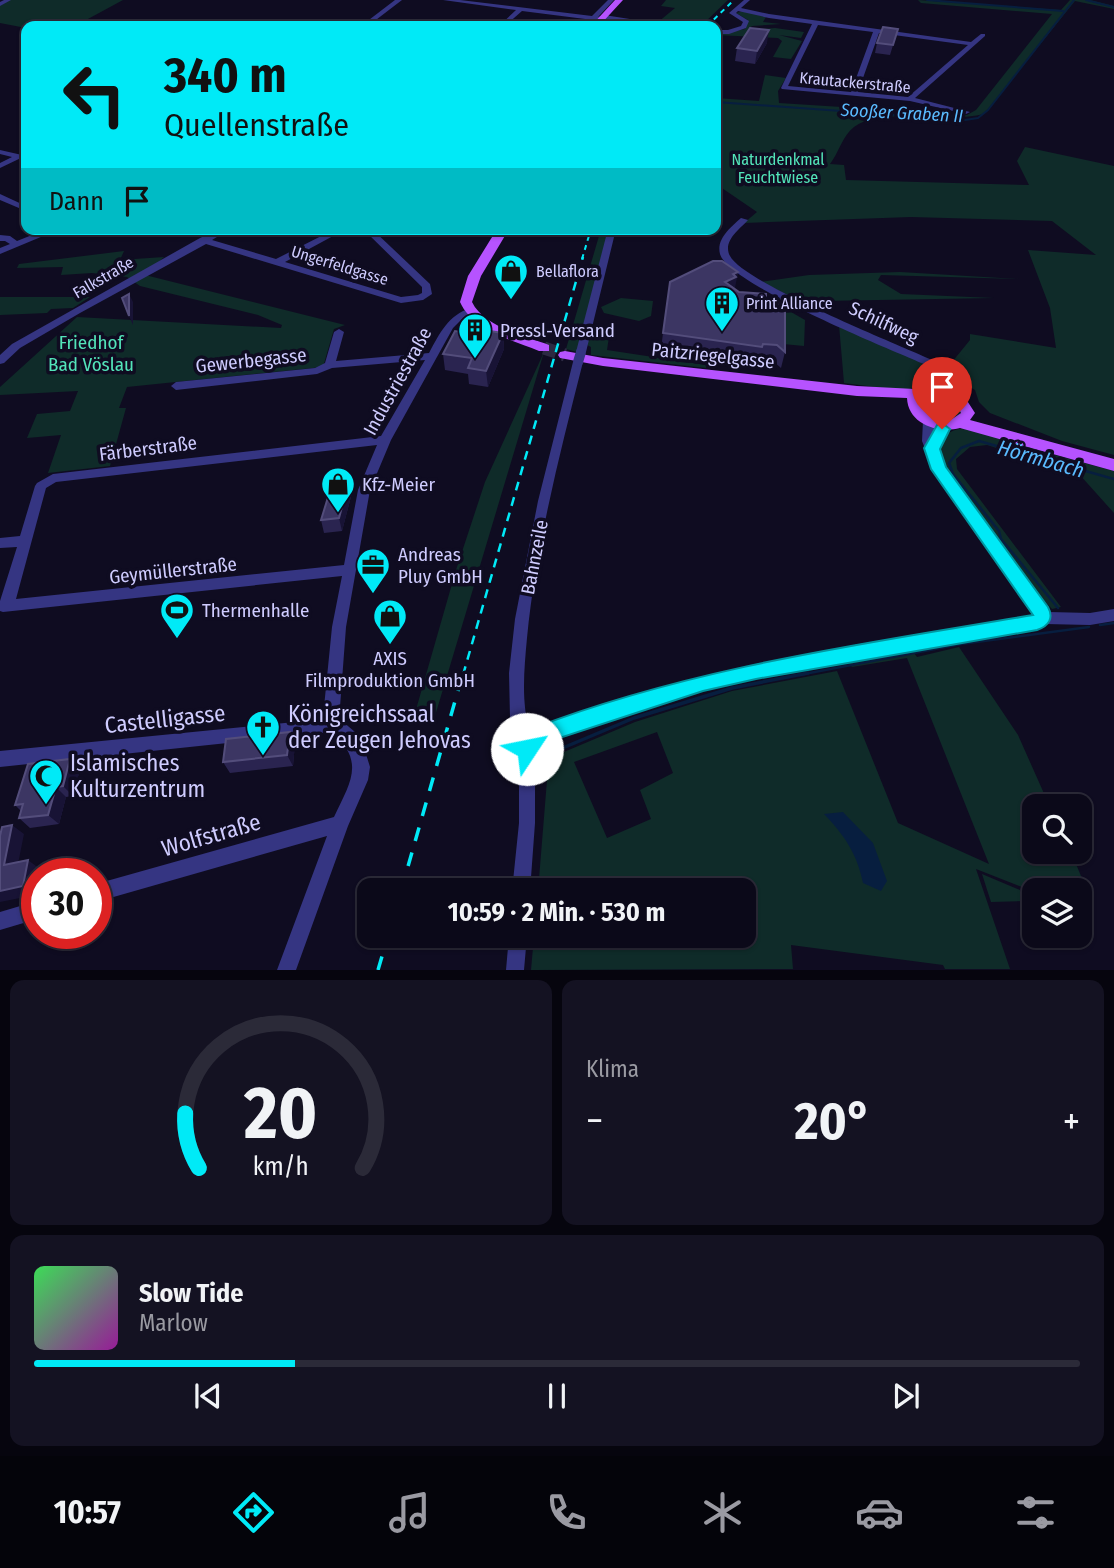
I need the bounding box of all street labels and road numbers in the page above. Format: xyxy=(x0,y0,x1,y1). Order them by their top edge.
street label: Krautackerstraße xyxy=(799,68,911,97)
street label: Ungerfeldgasse xyxy=(289,242,391,289)
street label: Falkstraße xyxy=(70,252,137,302)
street label: Schilfweg xyxy=(845,296,922,349)
street label: Industriestraße xyxy=(358,323,436,439)
street label: Paitzriegelgasse xyxy=(650,338,776,373)
street label: Gewerbegasse xyxy=(194,343,308,378)
street label: Färberstraße xyxy=(98,431,198,466)
street label: Bahnzeile xyxy=(516,518,553,596)
street label: Geymüllerstraße xyxy=(108,552,238,589)
street label: Castelligasse xyxy=(103,699,227,739)
street label: Wolfstraße xyxy=(158,808,264,862)

